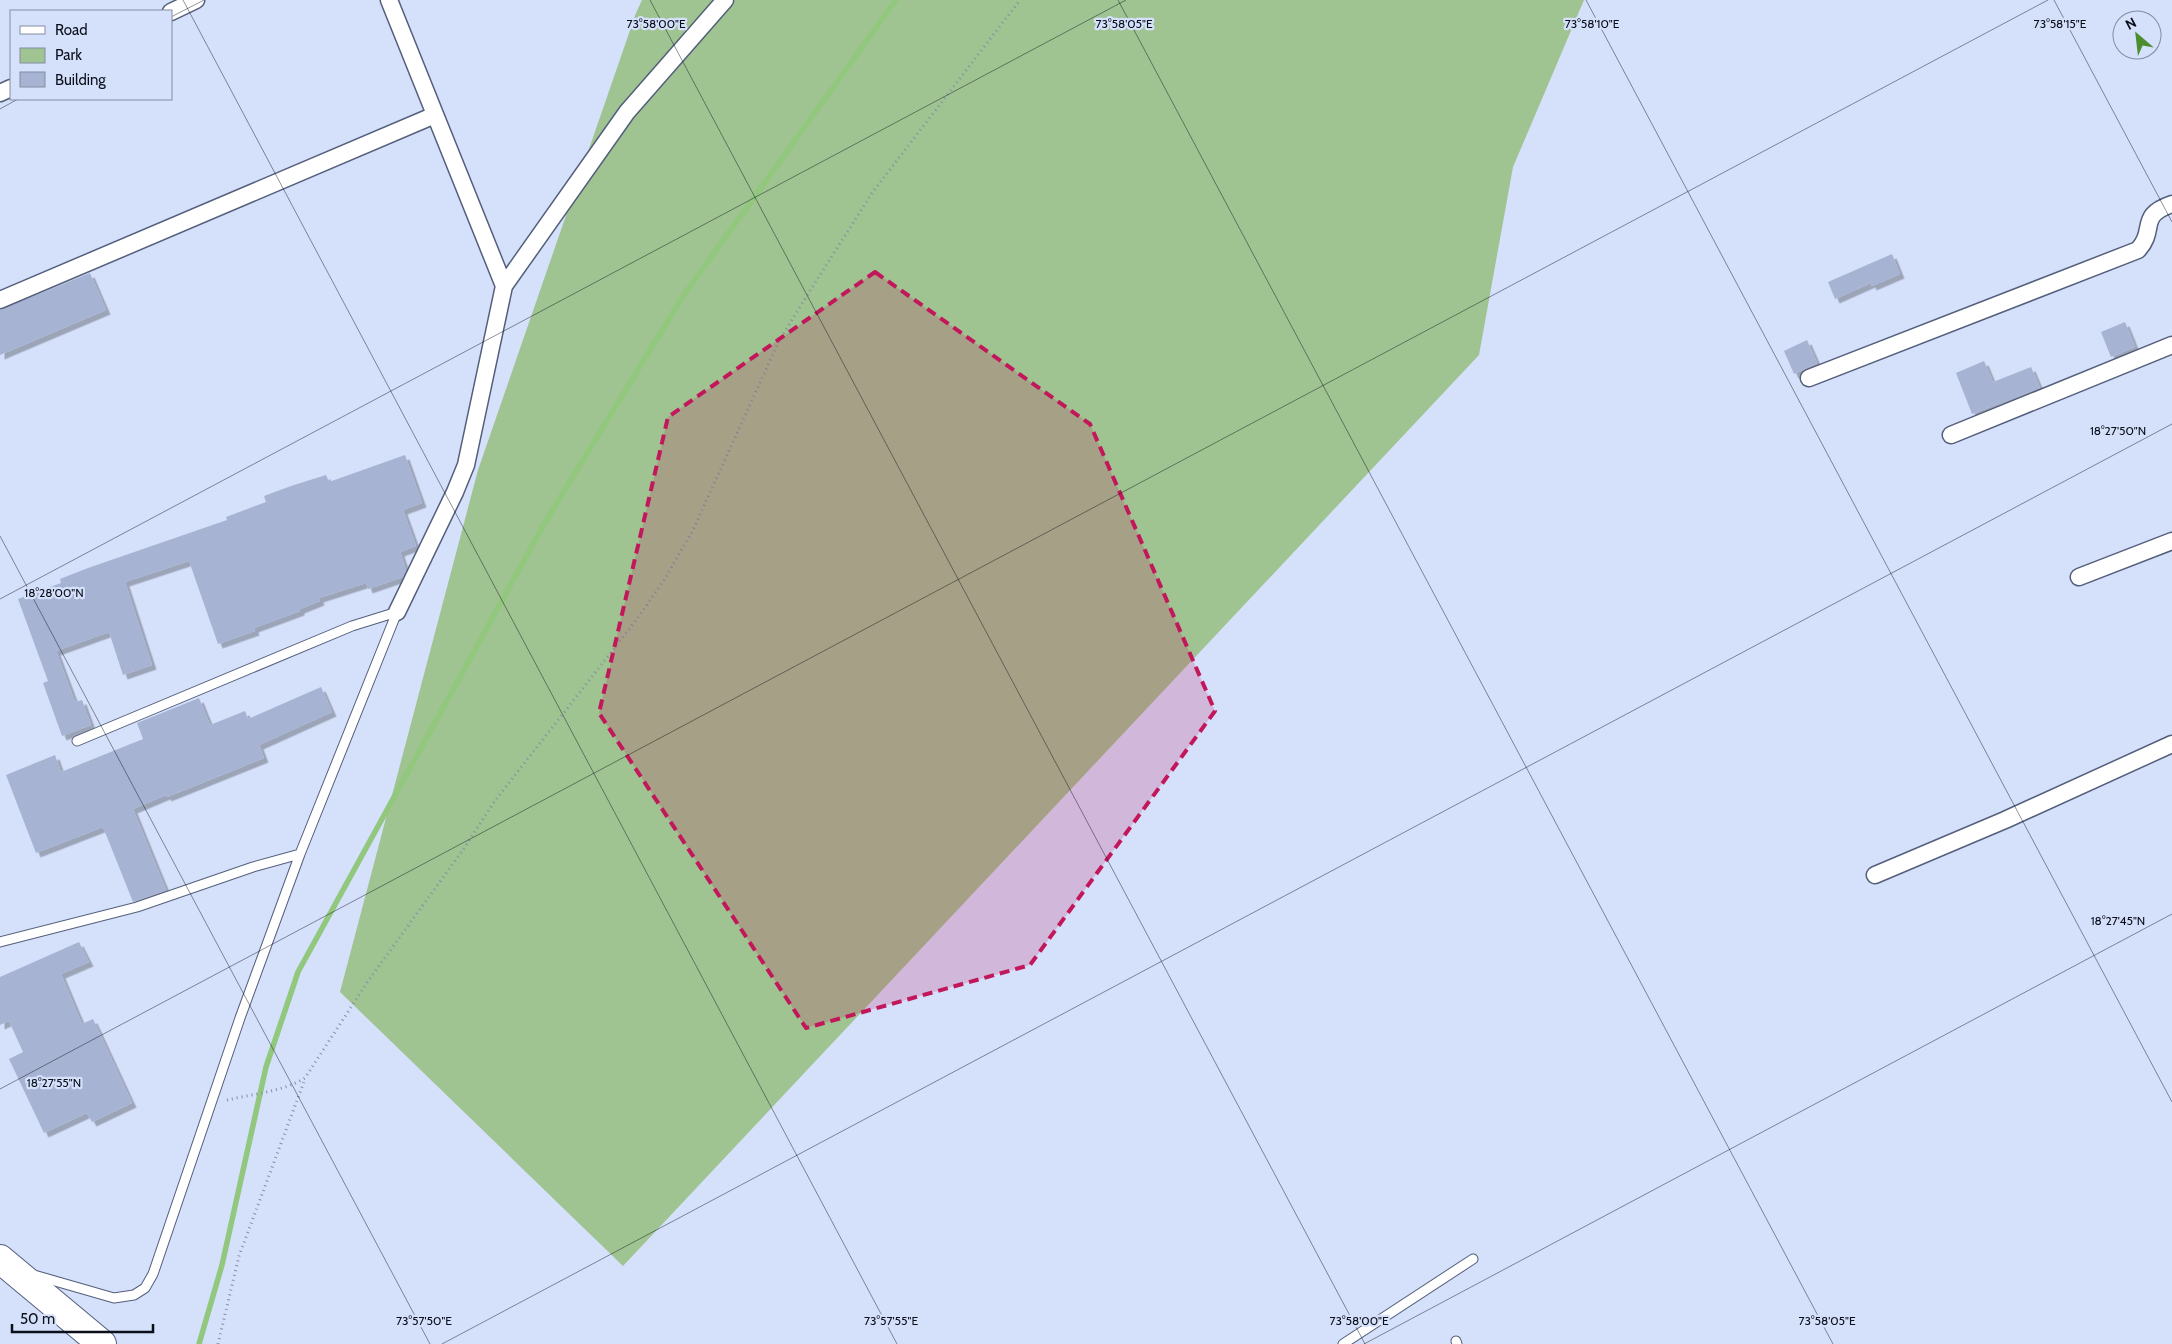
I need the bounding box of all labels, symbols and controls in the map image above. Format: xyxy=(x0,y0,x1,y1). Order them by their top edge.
legend xyxy=(10,10,172,100)
north arrow xyxy=(2112,10,2162,60)
text: N xyxy=(2122,13,2139,34)
text: 73°58'00"E xyxy=(626,16,686,31)
text: 73°58'05"E xyxy=(1095,16,1153,31)
text: 73°58'10"E xyxy=(1565,16,1620,31)
text: 73°58'15"E xyxy=(2034,16,2087,31)
text: Road xyxy=(55,21,88,39)
text: Park xyxy=(55,46,82,64)
text: Building xyxy=(55,71,106,89)
text: 18°27'50"N xyxy=(2090,423,2146,438)
text: 18°28'00"N xyxy=(24,585,84,600)
text: 18°27'45"N xyxy=(2091,913,2145,928)
text: 18°27'55"N xyxy=(27,1075,81,1090)
scale bar xyxy=(12,1302,154,1334)
text: 50 m xyxy=(20,1310,55,1328)
text: 73°57'50"E xyxy=(396,1313,452,1328)
text: 73°57'55"E xyxy=(864,1313,918,1328)
text: 73°58'00"E xyxy=(1329,1313,1389,1328)
text: 73°58'05"E xyxy=(1798,1313,1856,1328)

